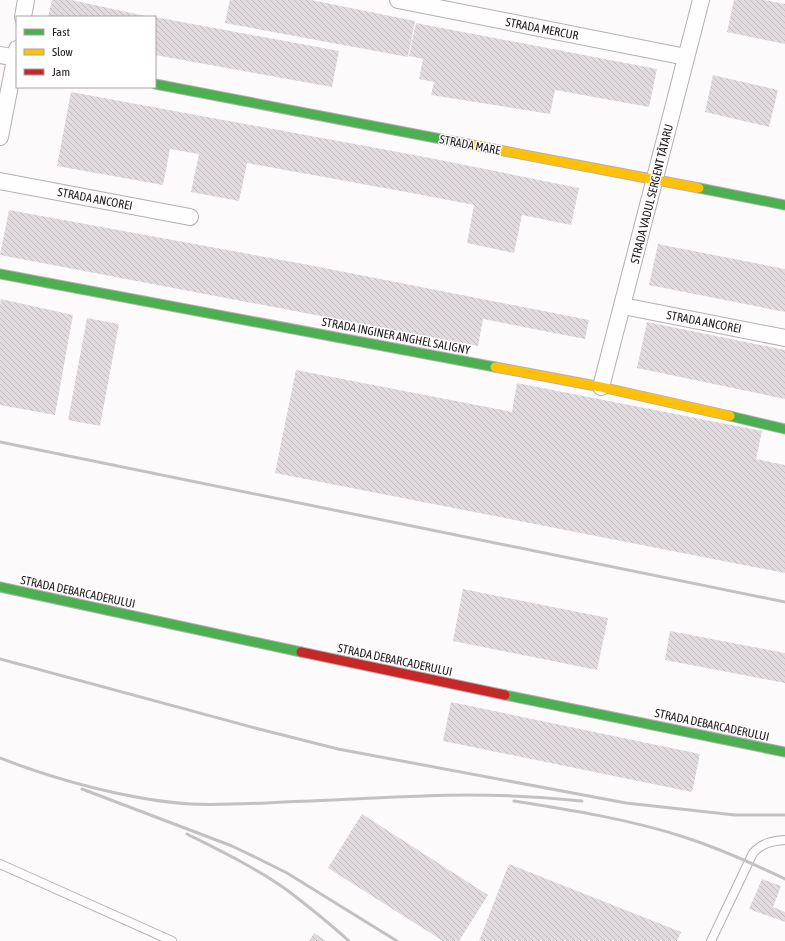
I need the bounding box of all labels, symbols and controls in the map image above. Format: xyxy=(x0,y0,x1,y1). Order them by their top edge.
street label: STRADA MERCUR xyxy=(504,15,580,43)
legend xyxy=(16,16,156,88)
text: Fast xyxy=(52,25,70,39)
text: Slow xyxy=(52,45,73,59)
text: Jam xyxy=(52,65,70,79)
street label: STRADA VADUL SERGENT TĂTARU xyxy=(628,123,676,265)
street label: STRADA MARE xyxy=(438,132,502,158)
street label: STRADA ANCOREI xyxy=(56,185,134,213)
street label: STRADA ANCOREI xyxy=(665,308,743,336)
street label: STRADA INGINER ANGHEL SALIGNY xyxy=(321,315,472,357)
street label: STRADA DEBARCADERULUI xyxy=(19,573,137,611)
street label: STRADA DEBARCADERULUI xyxy=(336,641,454,679)
street label: STRADA DEBARCADERULUI xyxy=(653,706,771,744)

